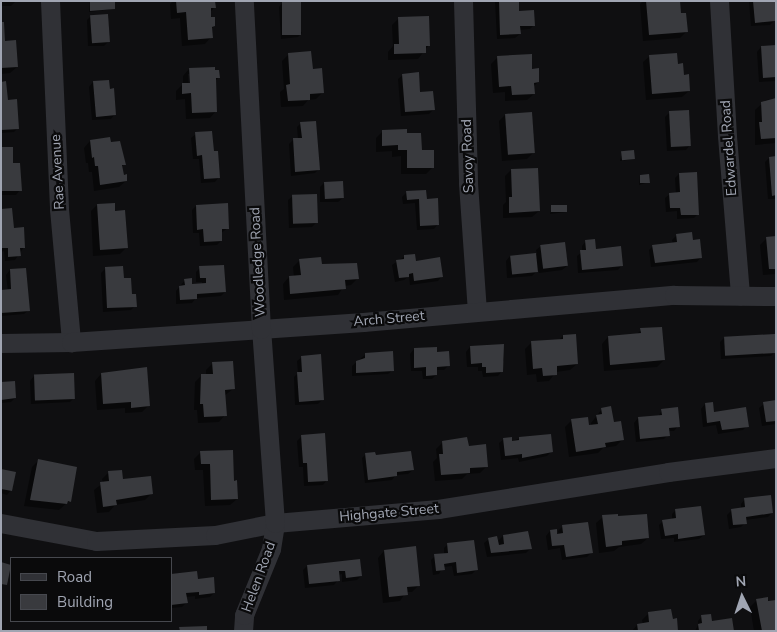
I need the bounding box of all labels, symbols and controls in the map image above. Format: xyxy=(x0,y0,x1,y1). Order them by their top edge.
street label: Edwardel Road xyxy=(717,99,741,197)
street label: Savoy Road xyxy=(458,119,478,193)
street label: Rae Avenue xyxy=(48,134,68,210)
street label: Woodledge Road xyxy=(247,207,269,317)
street label: Arch Street xyxy=(353,308,425,330)
street label: Highgate Street xyxy=(339,500,439,526)
street label: Helen Road xyxy=(238,539,280,615)
legend xyxy=(10,557,172,622)
text: Road xyxy=(57,567,92,587)
north arrow xyxy=(717,572,767,622)
text: N xyxy=(735,572,747,591)
text: Building xyxy=(57,592,113,612)

